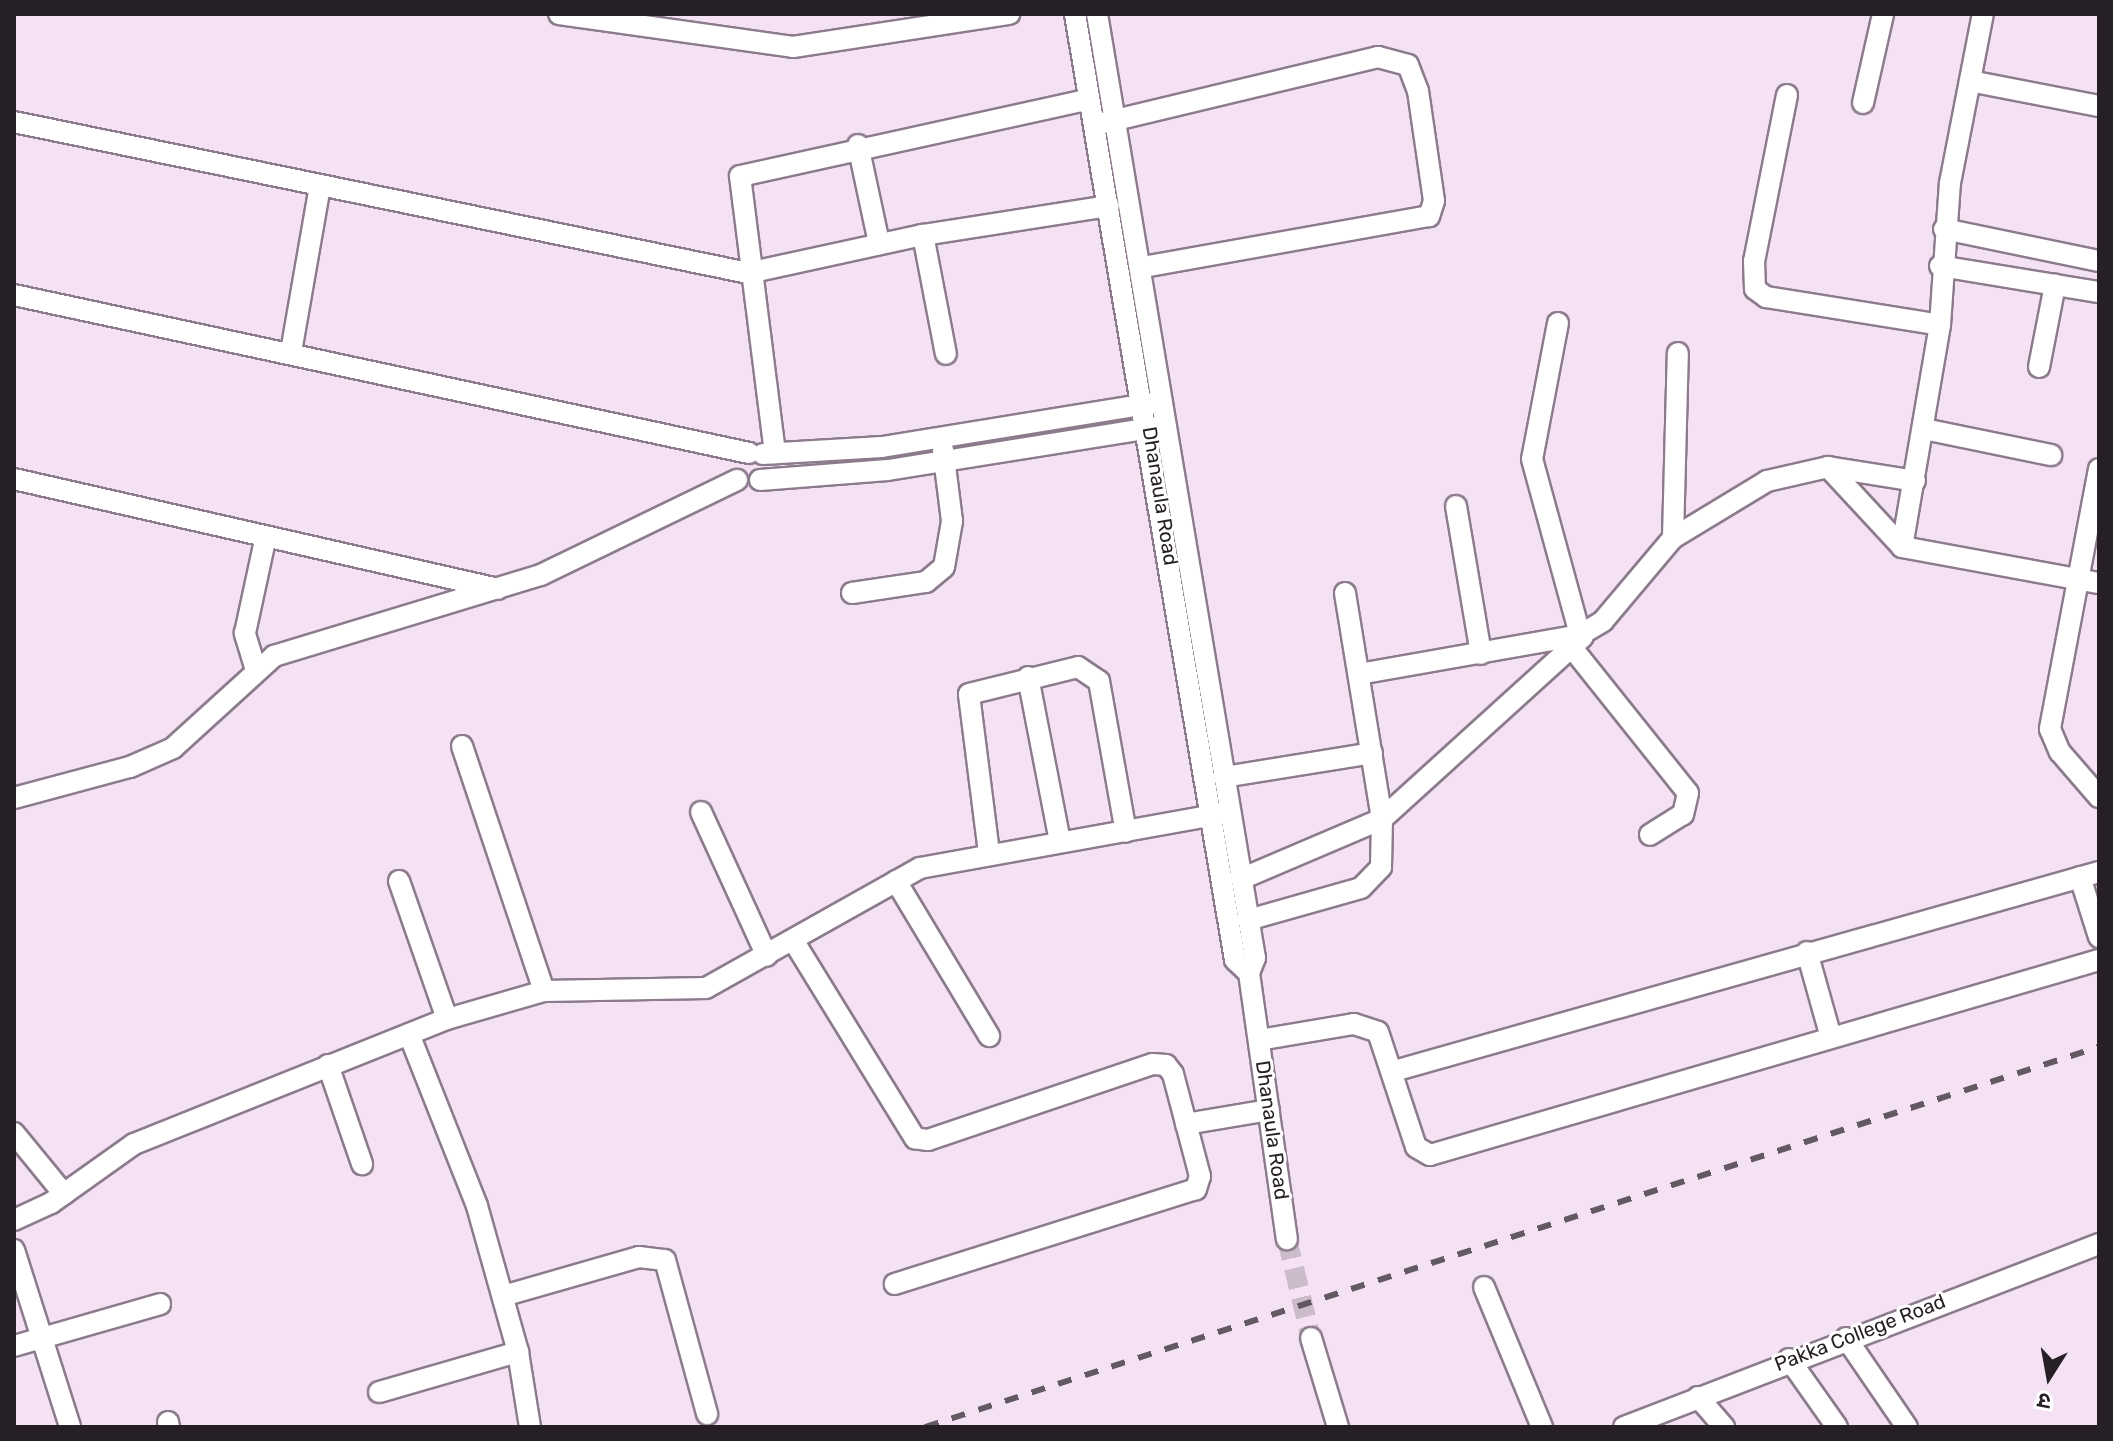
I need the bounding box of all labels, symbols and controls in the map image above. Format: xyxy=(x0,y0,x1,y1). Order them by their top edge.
street label: Dhanaula Road xyxy=(1137,425,1183,567)
street label: Dhanaula Road xyxy=(1250,1059,1294,1201)
street label: Pakka College Road xyxy=(1771,1289,1949,1377)
north arrow xyxy=(2009,1337,2089,1417)
text: उ xyxy=(2035,1387,2053,1416)

